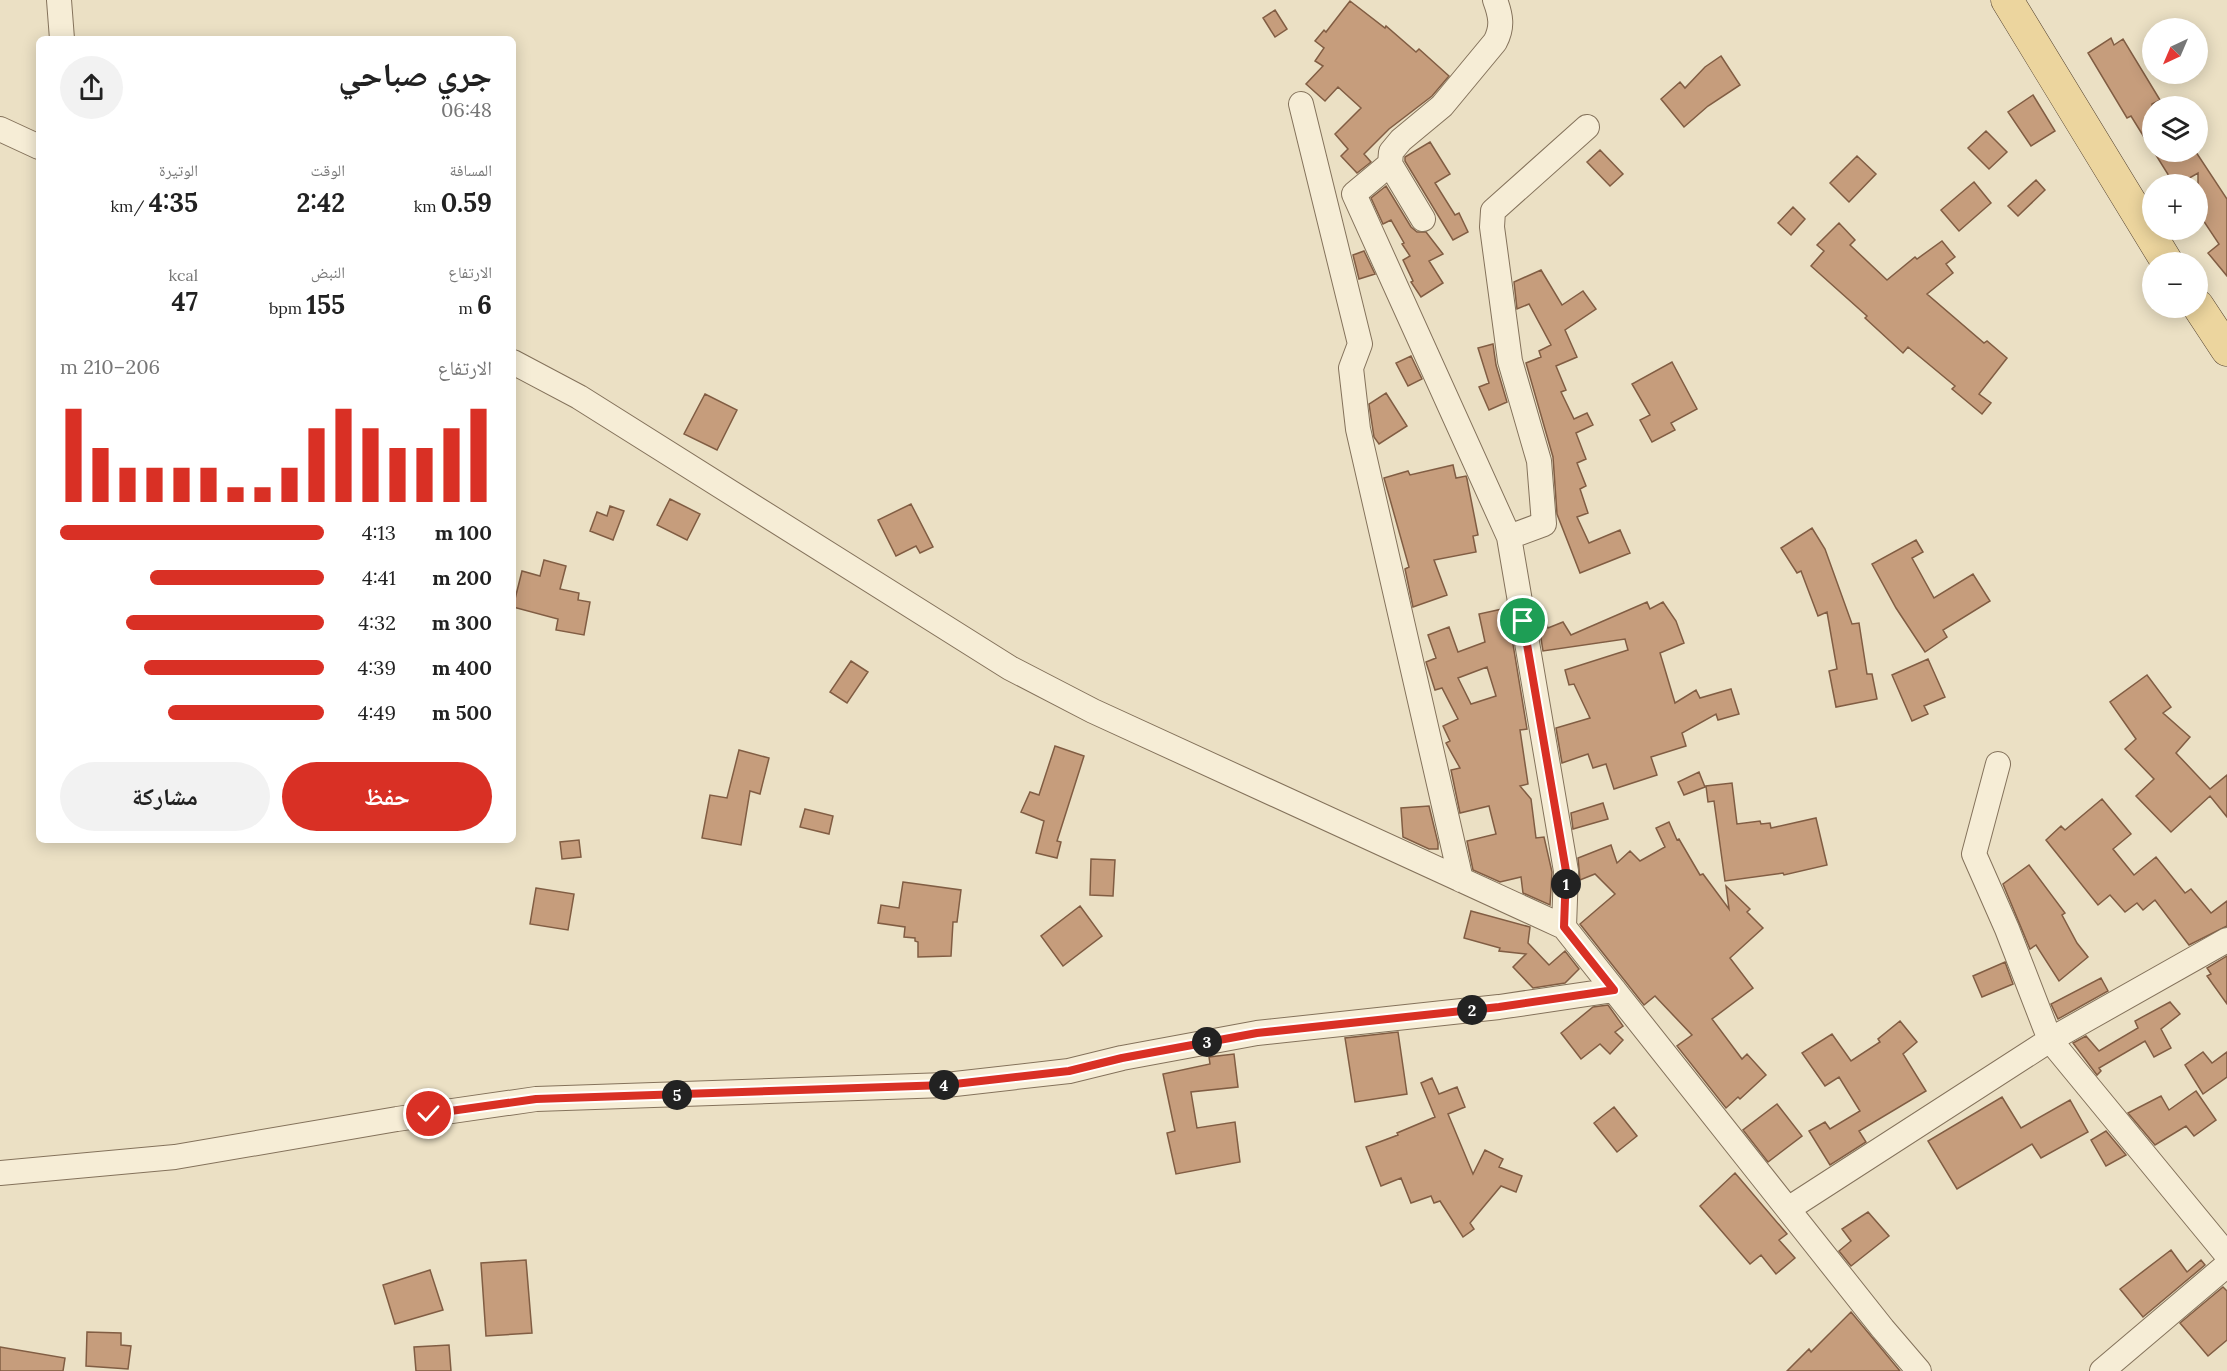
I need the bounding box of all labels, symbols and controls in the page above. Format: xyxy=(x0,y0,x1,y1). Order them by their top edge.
north arrow xyxy=(2142,18,2208,84)
map controls xyxy=(2142,18,2208,318)
text: جري صباحي xyxy=(338,53,492,95)
button: share xyxy=(60,56,123,119)
button: layers xyxy=(2142,96,2208,162)
text: 06:48 xyxy=(441,97,492,122)
text: الوتيرة xyxy=(159,160,198,180)
text: الوقت xyxy=(311,160,345,180)
text: المسافة xyxy=(450,160,492,180)
button: + xyxy=(2142,174,2208,240)
text: 4:35 xyxy=(149,186,198,219)
text: 2:42 xyxy=(297,186,345,219)
text: 0.59 xyxy=(441,186,492,219)
text: /km xyxy=(111,196,149,216)
text: km xyxy=(414,196,441,216)
button: − xyxy=(2142,252,2208,318)
text: النبض xyxy=(311,262,345,282)
text: الارتفاع xyxy=(448,262,492,282)
text: kcal xyxy=(168,265,198,285)
text: 47 xyxy=(172,285,198,318)
text: 155 xyxy=(306,288,345,321)
text: 6 xyxy=(477,288,492,321)
text: bpm xyxy=(269,298,306,318)
text: m xyxy=(459,298,477,318)
text: 206–210 m xyxy=(60,354,160,379)
text: الارتفاع xyxy=(437,355,492,380)
text: 4:13 xyxy=(362,520,396,545)
text: 100 m xyxy=(435,520,492,545)
text: 4:41 xyxy=(362,565,396,590)
text: 200 m xyxy=(432,565,492,590)
pin xyxy=(1497,595,1548,646)
icon: arrive xyxy=(1506,604,1539,637)
text: 4:32 xyxy=(358,610,396,635)
text: 300 m xyxy=(432,610,492,635)
text: 4:39 xyxy=(357,655,396,680)
text: 400 m xyxy=(432,655,492,680)
text: 4:49 xyxy=(358,700,396,725)
text: 500 m xyxy=(432,700,492,725)
button: مشاركة xyxy=(60,762,270,831)
button: حفظ xyxy=(282,762,492,831)
pin: 1 xyxy=(1551,869,1581,899)
text: 1 xyxy=(1563,874,1569,894)
pin: 2 xyxy=(1457,995,1487,1025)
text: 2 xyxy=(1468,1000,1476,1020)
pin: 3 xyxy=(1192,1027,1222,1057)
text: 3 xyxy=(1203,1032,1211,1052)
pin: 4 xyxy=(929,1070,959,1100)
text: 4 xyxy=(940,1075,948,1095)
pin: 5 xyxy=(662,1080,692,1110)
text: 5 xyxy=(673,1085,681,1105)
pin xyxy=(403,1088,454,1139)
icon: check xyxy=(412,1097,445,1130)

